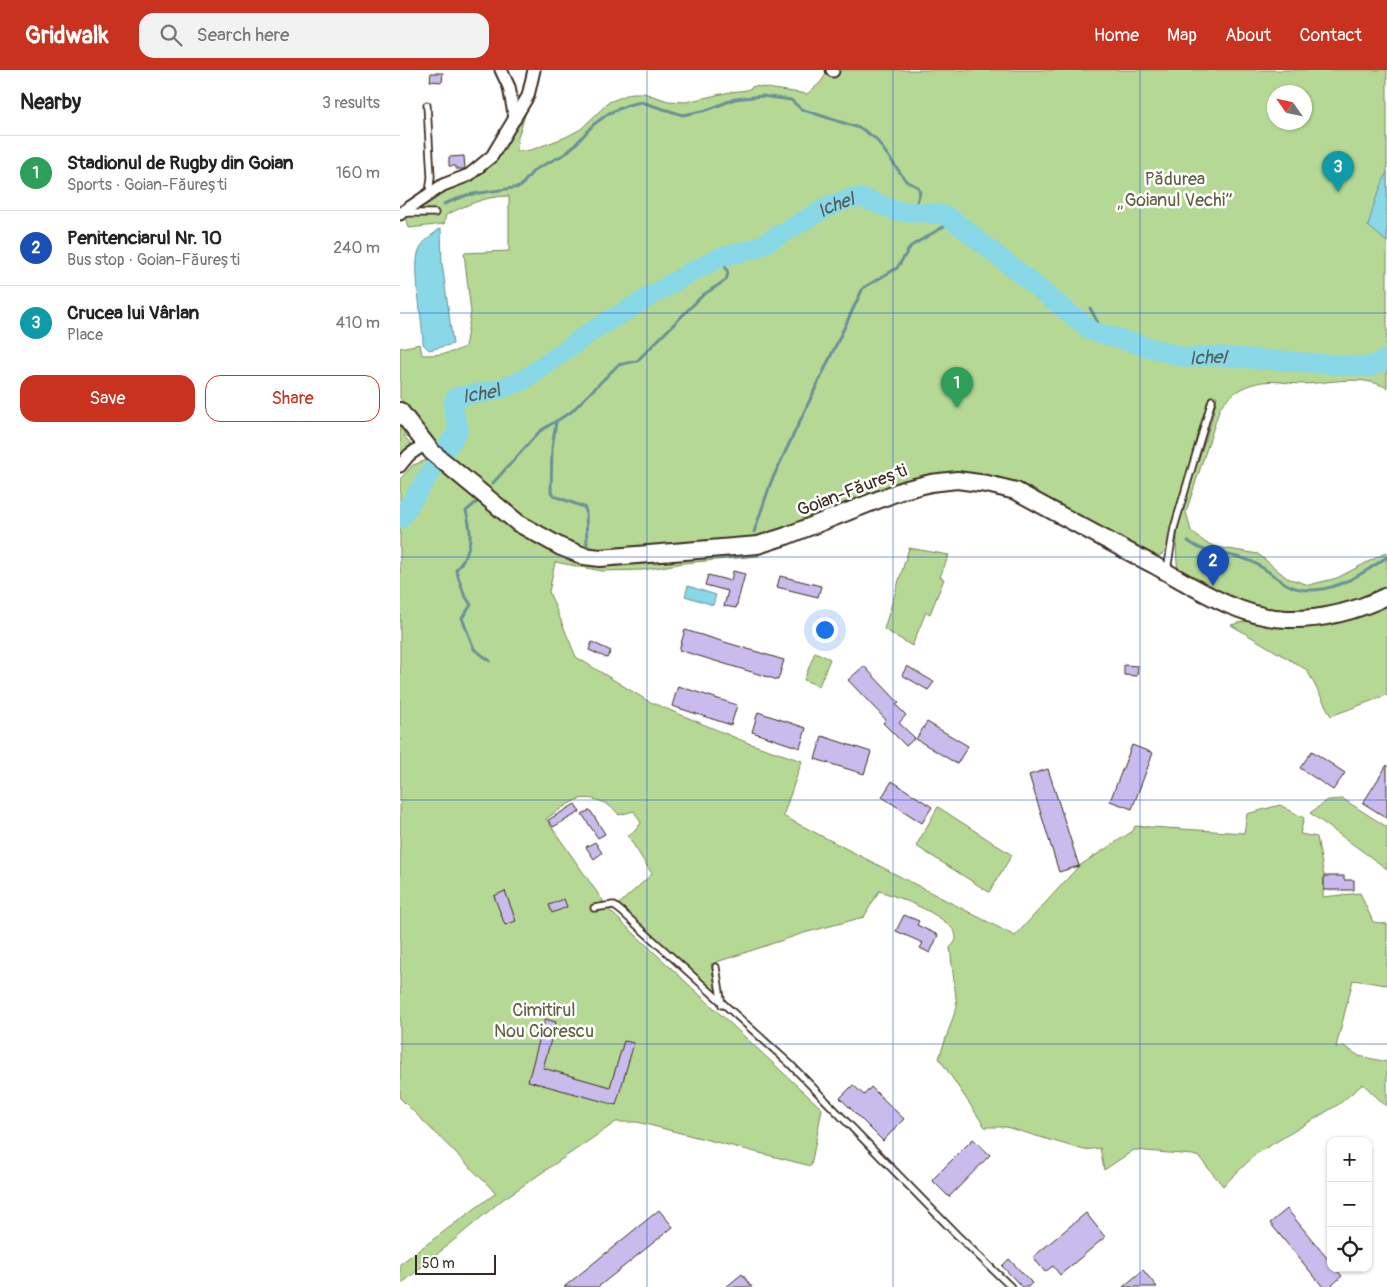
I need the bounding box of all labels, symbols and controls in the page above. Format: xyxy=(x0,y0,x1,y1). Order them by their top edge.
search box xyxy=(139,13,489,58)
text: Gridwalk xyxy=(25,21,109,50)
icon: search xyxy=(157,21,185,49)
text: Search here xyxy=(197,23,289,47)
text: Home xyxy=(1094,24,1139,47)
text: Map xyxy=(1167,24,1197,47)
text: About xyxy=(1225,24,1271,47)
text: Contact xyxy=(1299,24,1362,47)
north arrow xyxy=(1267,85,1312,130)
text: Nearby xyxy=(20,89,81,116)
text: 3 results xyxy=(322,93,380,113)
text: Stadionul de Rugby din Goian xyxy=(67,151,293,175)
pin: 3 xyxy=(1322,151,1354,192)
text: 1 xyxy=(33,163,39,183)
text: 160 m xyxy=(336,163,380,183)
park label: Pădurea „Goianul Vechi” xyxy=(1117,168,1233,212)
text: Sports · Goian-Făurești xyxy=(67,175,227,195)
water label: Ichel xyxy=(813,186,860,223)
text: Penitenciarul Nr. 10 xyxy=(67,226,222,250)
text: 2 xyxy=(32,238,40,258)
text: 240 m xyxy=(333,238,380,258)
text: Bus stop · Goian-Făurești xyxy=(67,250,240,270)
text: Crucea lui Vârlan xyxy=(67,301,199,325)
text: 3 xyxy=(32,313,40,333)
text: 410 m xyxy=(336,313,380,333)
text: Place xyxy=(67,325,103,345)
water label: Ichel xyxy=(1188,345,1230,371)
pin: 1 xyxy=(941,367,973,408)
button: Save xyxy=(20,375,195,422)
button: Share xyxy=(205,375,380,422)
water label: Ichel xyxy=(460,378,506,409)
street label: Goian-Făurești xyxy=(794,459,910,522)
pin: 2 xyxy=(1197,545,1229,586)
your location xyxy=(812,617,838,643)
park label: Cimitirul Nou Ciorescu xyxy=(494,999,594,1043)
map controls xyxy=(1327,1137,1372,1272)
button: + xyxy=(1327,1137,1372,1182)
button: − xyxy=(1327,1182,1372,1227)
button: locate xyxy=(1327,1227,1372,1272)
scale bar xyxy=(415,1252,496,1275)
text: 50 m xyxy=(422,1255,455,1272)

